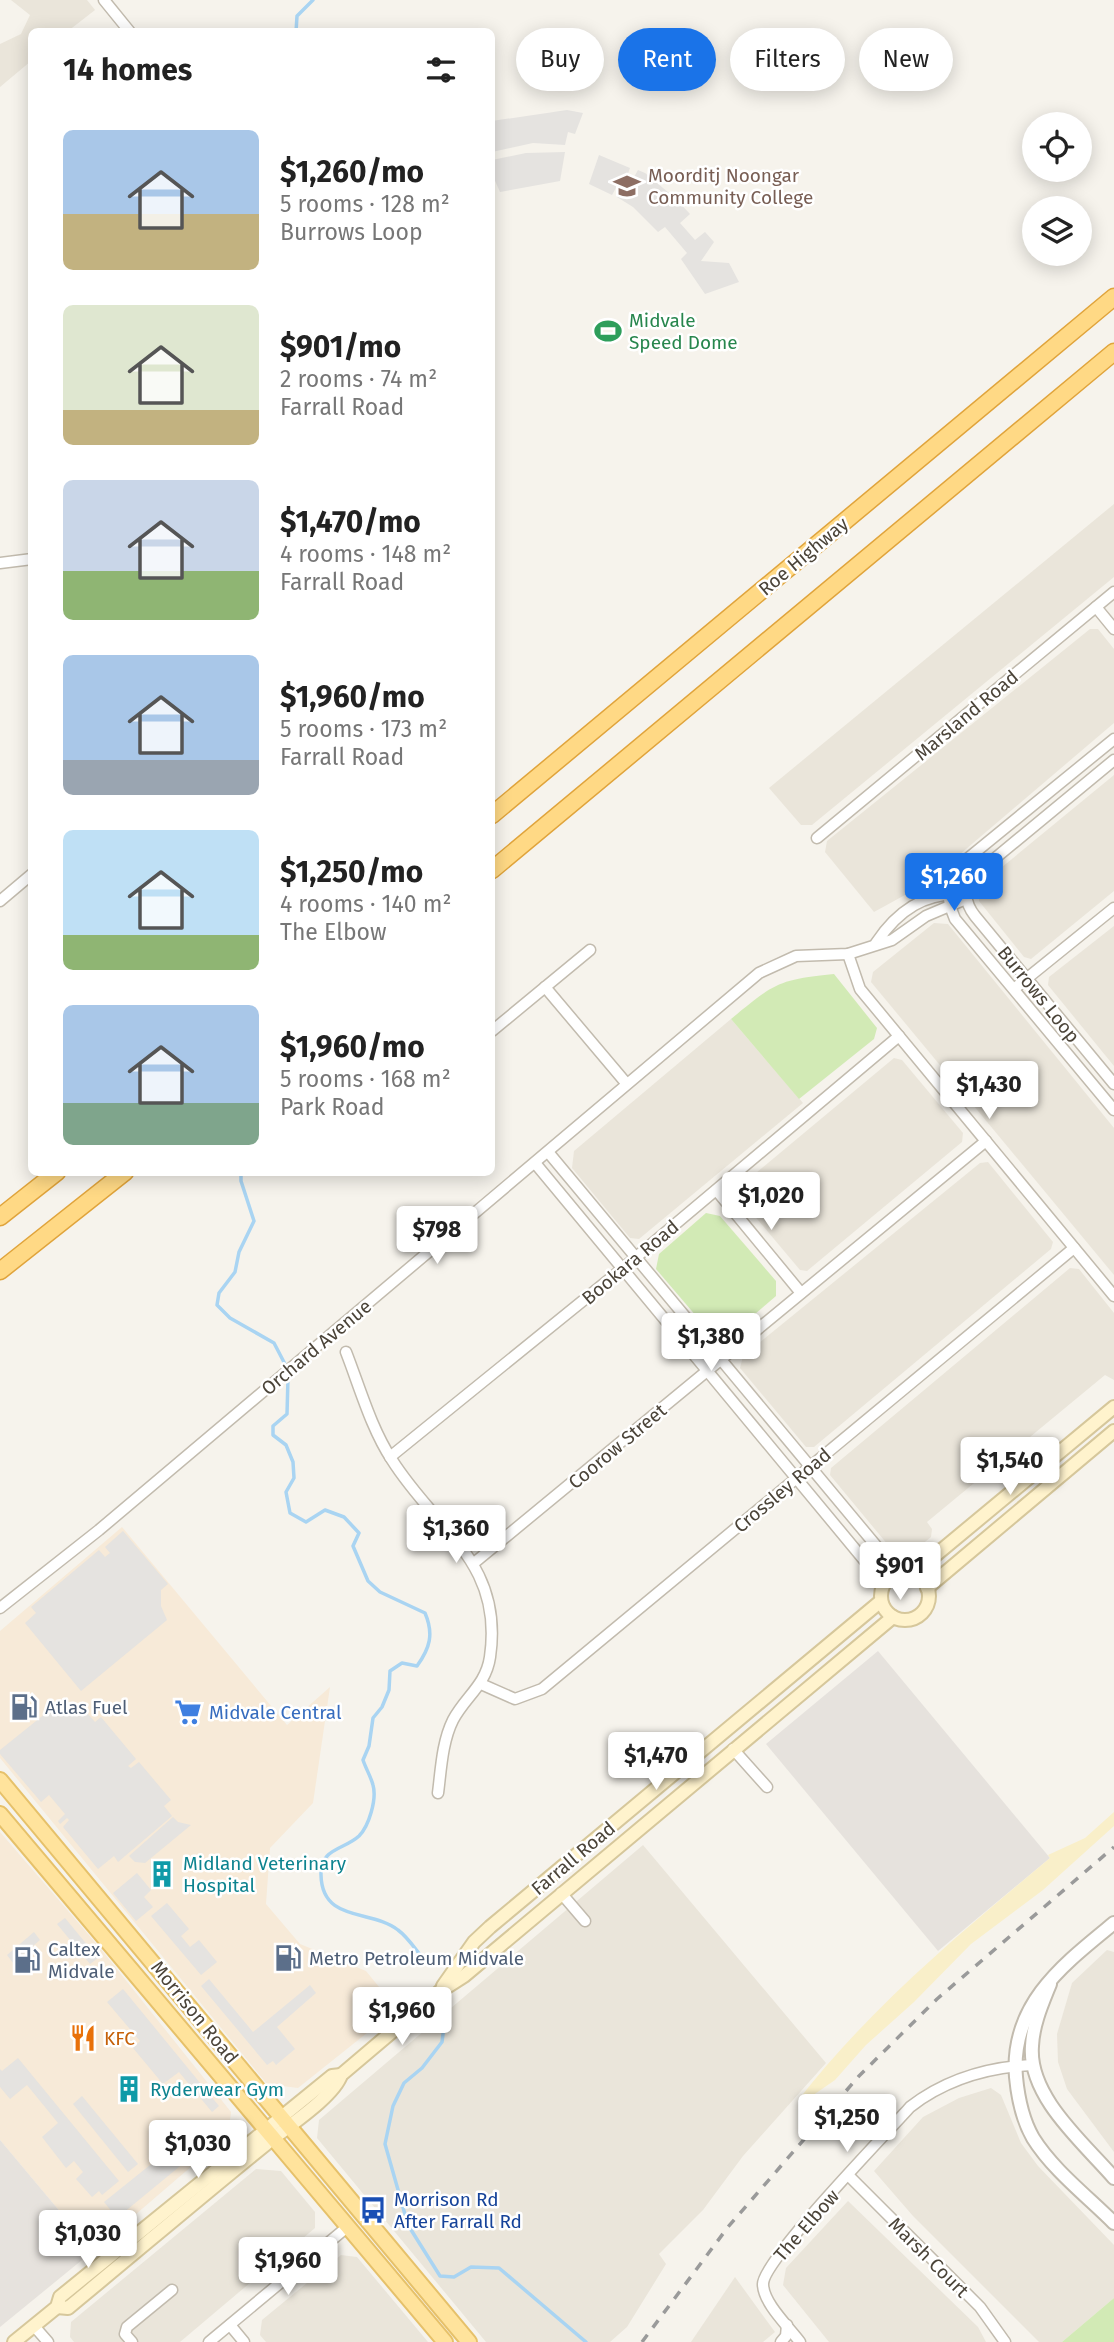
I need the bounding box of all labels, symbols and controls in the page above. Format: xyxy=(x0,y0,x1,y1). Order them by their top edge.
chip: Buy xyxy=(516,28,604,91)
chip: Rent xyxy=(618,28,716,91)
chip: Filters xyxy=(730,28,845,91)
chip: New xyxy=(859,28,953,91)
icon: filters xyxy=(422,51,460,89)
text: 14 homes xyxy=(63,52,192,88)
map controls xyxy=(1022,112,1092,266)
button: locate xyxy=(1022,112,1092,182)
text: $1,260/mo xyxy=(280,154,424,190)
icon: home xyxy=(119,158,203,242)
place label: Moorditj Noongar Community College xyxy=(648,164,813,209)
school or university icon: Moorditj Noongar Community College xyxy=(612,171,642,201)
text: 5 rooms · 128 m² xyxy=(280,190,450,218)
button: layers xyxy=(1022,196,1092,266)
text: Burrows Loop xyxy=(280,218,423,246)
place label: Midvale Speed Dome xyxy=(629,309,738,354)
sports icon: Midvale Speed Dome xyxy=(593,316,623,346)
text: $901/mo xyxy=(280,329,401,365)
icon: home xyxy=(119,333,203,417)
text: 2 rooms · 74 m² xyxy=(280,365,437,393)
text: Farrall Road xyxy=(280,393,404,421)
text: $1,470/mo xyxy=(280,504,421,540)
icon: home xyxy=(119,508,203,592)
street label: Roe Highway xyxy=(754,512,853,600)
text: 4 rooms · 148 m² xyxy=(280,540,451,568)
text: Farrall Road xyxy=(280,568,404,596)
street label: Marsland Road xyxy=(910,665,1023,765)
text: $1,960/mo xyxy=(280,679,425,715)
icon: home xyxy=(119,683,203,767)
text: 5 rooms · 173 m² xyxy=(280,715,447,743)
text: Farrall Road xyxy=(280,743,404,771)
pin: $1,260 xyxy=(897,853,1011,913)
text: $1,250/mo xyxy=(280,854,423,890)
icon: home xyxy=(119,858,203,942)
text: $1,260 xyxy=(921,862,987,890)
text: 4 rooms · 140 m² xyxy=(280,890,451,918)
text: The Elbow xyxy=(280,918,386,946)
street label: Burrows Loop xyxy=(993,941,1085,1047)
text: $1,960/mo xyxy=(280,1029,425,1065)
icon: home xyxy=(119,1033,203,1117)
pin: $1,430 xyxy=(932,1062,1046,1121)
text: 5 rooms · 168 m² xyxy=(280,1065,451,1093)
text: $1,430 xyxy=(956,1070,1022,1098)
text: Park Road xyxy=(280,1093,384,1121)
pin: $1,020 xyxy=(714,1172,828,1232)
text: $1,020 xyxy=(738,1181,804,1209)
pin: $798 xyxy=(396,1206,478,1266)
text: $798 xyxy=(413,1215,461,1243)
street label: Bookara Road xyxy=(577,1215,683,1310)
street label: Orchard Avenue xyxy=(257,1295,376,1400)
pin: $1,380 xyxy=(654,1314,768,1373)
text: $1,380 xyxy=(677,1322,745,1350)
street label: Coorow Street xyxy=(564,1399,671,1494)
pin: $1,540 xyxy=(953,1438,1067,1497)
street label: Crossley Road xyxy=(729,1443,836,1538)
text: $1,540 xyxy=(977,1446,1044,1474)
pin: $1,360 xyxy=(399,1506,513,1565)
text: $1,360 xyxy=(423,1514,489,1542)
pin: $901 xyxy=(859,1542,941,1602)
text: $901 xyxy=(876,1551,924,1579)
fuel station icon: Atlas Fuel xyxy=(9,1692,39,1722)
place label: Atlas Fuel xyxy=(45,1696,128,1719)
supermarket icon: Midvale Central xyxy=(173,1697,203,1727)
place label: Midvale Central xyxy=(209,1701,342,1724)
pin: $1,470 xyxy=(599,1732,713,1792)
text: $1,470 xyxy=(624,1741,688,1769)
street label: Farrall Road xyxy=(527,1817,620,1900)
place label: Midland Veterinary Hospital xyxy=(183,1852,347,1897)
building icon: Midland Veterinary Hospital xyxy=(147,1859,177,1889)
place label: Caltex Midvale xyxy=(48,1938,115,1983)
fuel station icon: Metro Petroleum Midvale xyxy=(273,1943,303,1973)
fuel station icon: Caltex Midvale xyxy=(12,1945,42,1975)
place label: Metro Petroleum Midvale xyxy=(309,1947,524,1970)
street label: Morrison Road xyxy=(146,1956,243,2068)
pin: $1,960 xyxy=(345,1988,459,2047)
text: $1,960 xyxy=(369,1996,435,2024)
restaurant icon: KFC xyxy=(68,2023,98,2053)
place label: KFC xyxy=(104,2027,135,2050)
building icon: Ryderwear Gym xyxy=(114,2074,144,2104)
place label: Ryderwear Gym xyxy=(150,2078,284,2101)
pin: $1,250 xyxy=(790,2094,904,2154)
text: $1,250 xyxy=(814,2103,880,2131)
pin: $1,030 xyxy=(141,2120,255,2180)
text: $1,030 xyxy=(165,2129,231,2157)
street label: The Elbow xyxy=(769,2184,844,2266)
place label: Morrison Rd After Farrall Rd xyxy=(394,2188,522,2233)
bus stop icon: Morrison Rd After Farrall Rd xyxy=(358,2195,388,2225)
pin: $1,030 xyxy=(31,2210,145,2270)
street label: Marsh Court xyxy=(884,2213,974,2302)
text: $1,030 xyxy=(55,2219,121,2247)
pin: $1,960 xyxy=(231,2238,345,2297)
text: $1,960 xyxy=(255,2246,321,2274)

